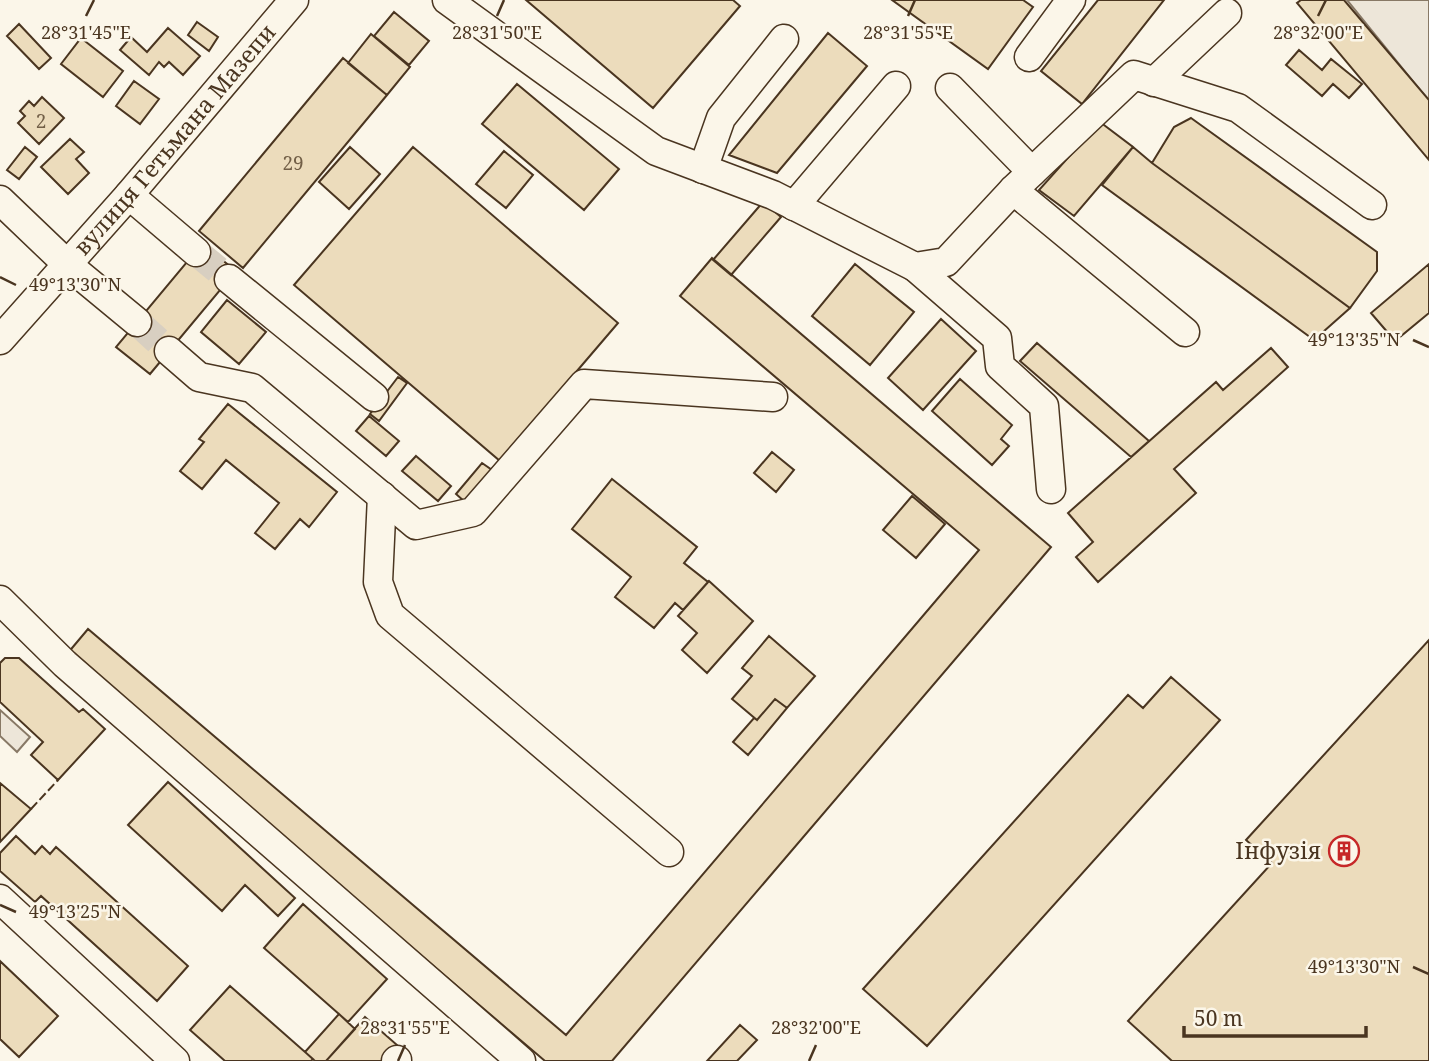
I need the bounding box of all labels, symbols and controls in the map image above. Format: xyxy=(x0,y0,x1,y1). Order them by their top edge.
street label: вулиця Гетьмана Мазепи xyxy=(66,16,282,262)
text: 28°31'45"E xyxy=(41,20,131,44)
text: 28°31'50"E xyxy=(452,20,542,44)
text: 28°31'55"E xyxy=(863,20,953,44)
text: 28°32'00"E xyxy=(1273,20,1363,44)
house number: 2 xyxy=(36,108,46,134)
house number: 29 xyxy=(282,150,304,176)
text: 49°13'30"N xyxy=(29,272,122,296)
text: 49°13'35"N xyxy=(1308,327,1401,351)
place label: Інфузія xyxy=(1235,834,1321,866)
building icon: Інфузія xyxy=(1327,834,1361,868)
text: 49°13'25"N xyxy=(29,899,122,923)
text: 49°13'30"N xyxy=(1308,954,1401,978)
scale bar xyxy=(1184,995,1366,1038)
text: 50 m xyxy=(1194,1004,1243,1032)
text: 28°31'55"E xyxy=(360,1015,450,1039)
text: 28°32'00"E xyxy=(771,1015,861,1039)

